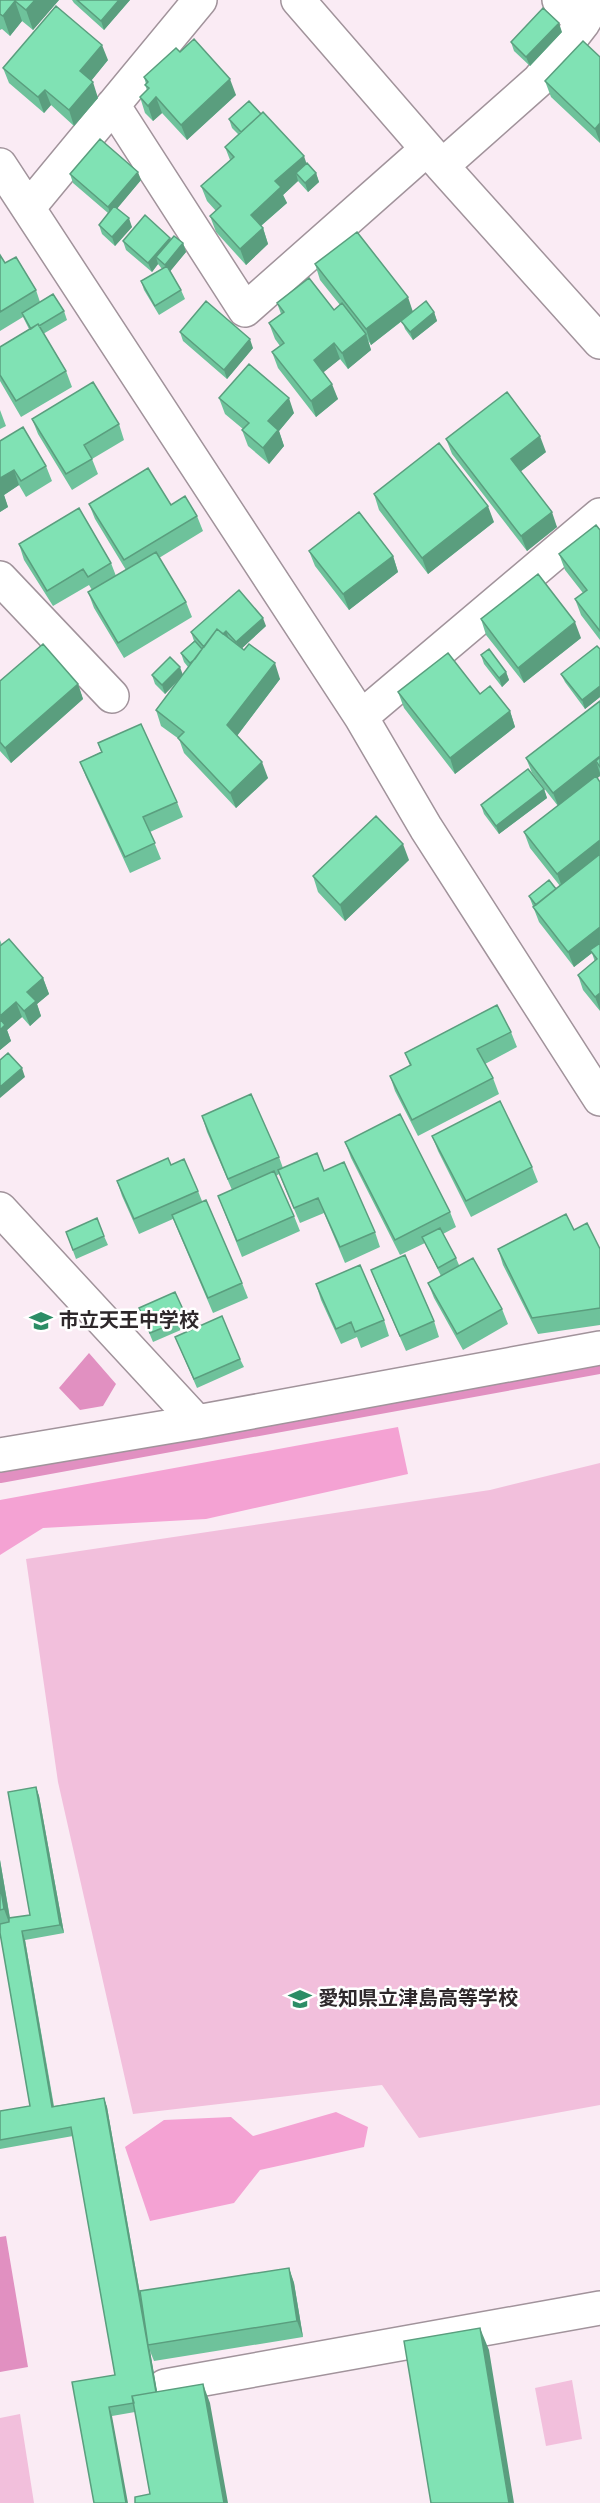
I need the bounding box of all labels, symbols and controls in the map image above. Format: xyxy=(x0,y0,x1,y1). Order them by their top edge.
school or university icon: 市立天王中学校 xyxy=(28,1308,54,1334)
place label: 市立天王中学校 xyxy=(59,1309,199,1333)
school or university icon: 愛知県立津島高等学校 xyxy=(287,1986,313,2012)
place label: 愛知県立津島高等学校 xyxy=(318,1987,518,2011)

